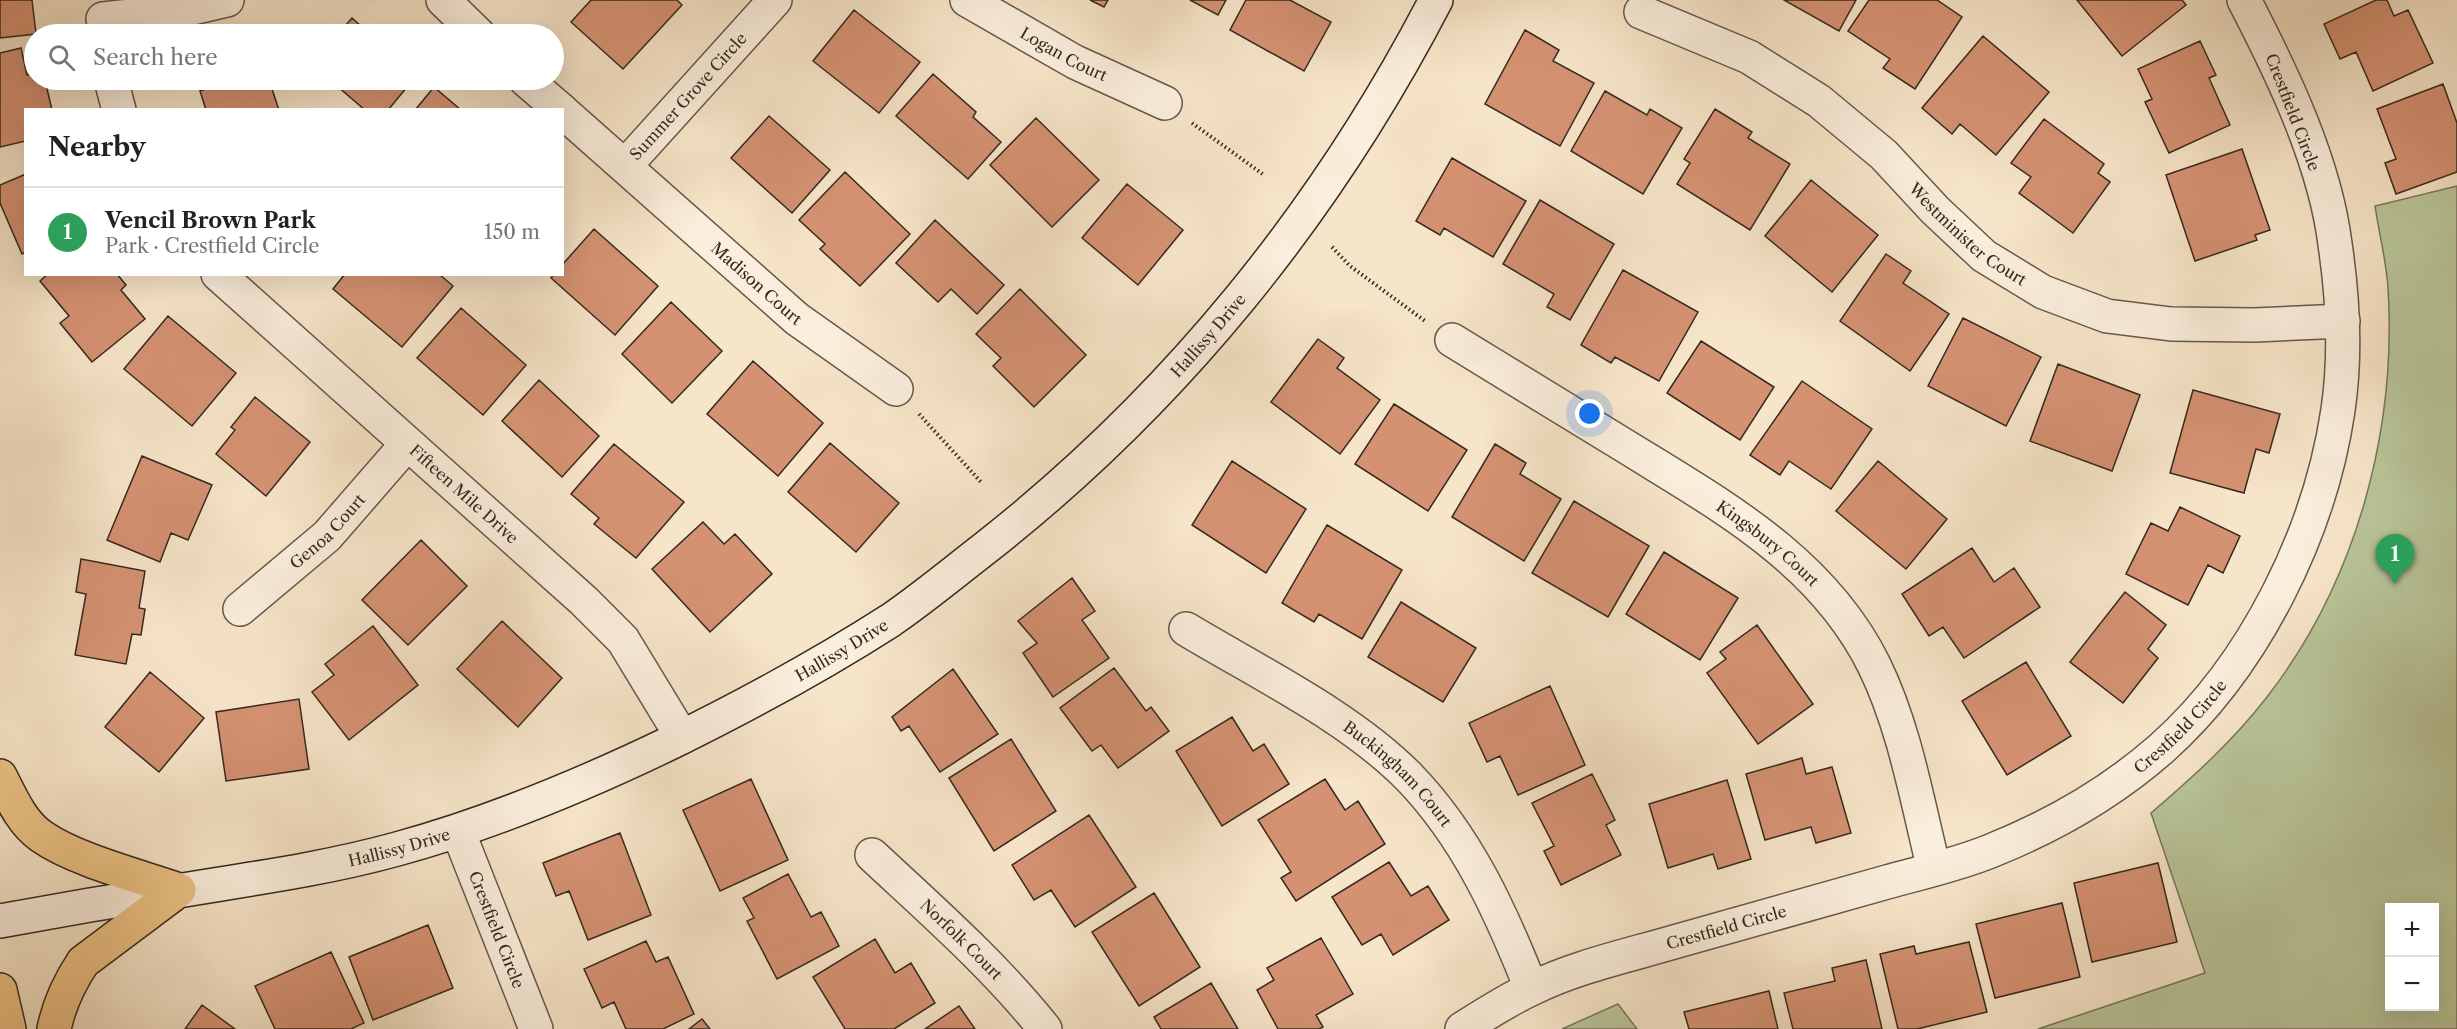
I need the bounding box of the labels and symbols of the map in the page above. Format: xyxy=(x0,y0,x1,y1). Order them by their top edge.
street label: Logan Court xyxy=(1017,23,1111,86)
street label: Summer Grove Circle xyxy=(625,28,751,164)
street label: Crestfield Circle xyxy=(2261,51,2325,174)
street label: Westminister Court xyxy=(1904,178,2031,290)
street label: Madison Court xyxy=(707,238,806,329)
street label: Hallissy Drive xyxy=(1166,289,1250,381)
your location xyxy=(1575,399,1604,428)
street label: Fifteen Mile Drive xyxy=(406,440,523,548)
street label: Genoa Court xyxy=(285,489,369,573)
street label: Kingsbury Court xyxy=(1713,496,1824,591)
pin: 1 xyxy=(2376,534,2414,584)
street label: Hallissy Drive xyxy=(792,615,892,685)
street label: Crestfield Circle xyxy=(2130,676,2231,778)
street label: Buckingham Court xyxy=(1340,716,1457,831)
street label: Hallissy Drive xyxy=(346,824,452,871)
street label: Crestfield Circle xyxy=(465,868,529,991)
street label: Norfolk Court xyxy=(916,895,1007,984)
street label: Crestfield Circle xyxy=(1664,901,1789,954)

